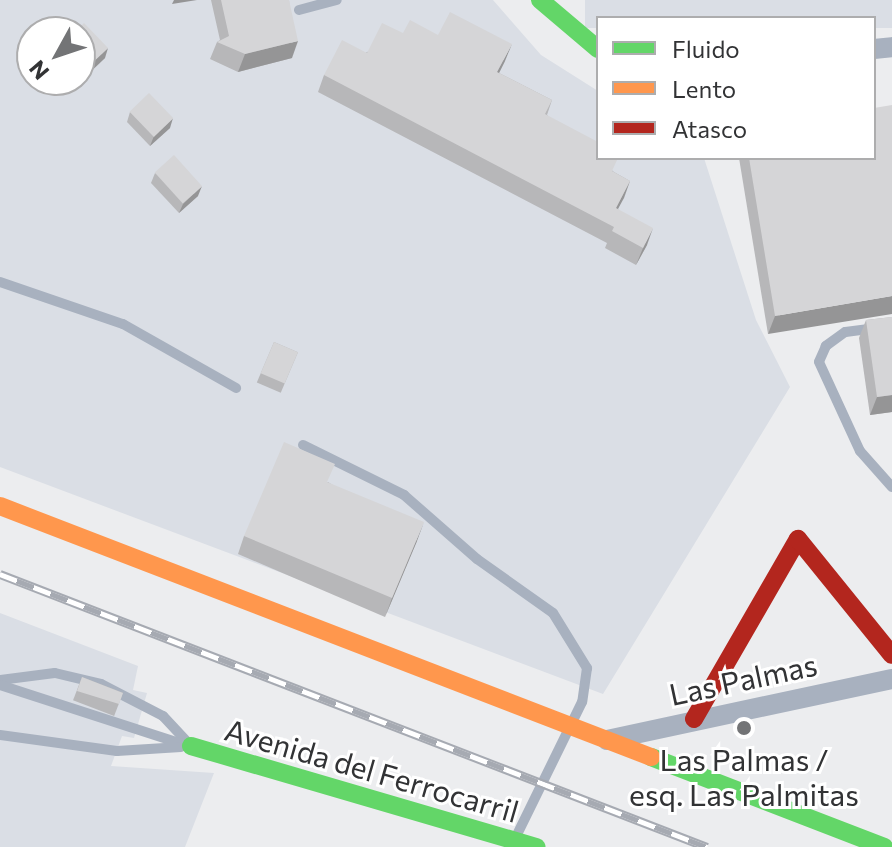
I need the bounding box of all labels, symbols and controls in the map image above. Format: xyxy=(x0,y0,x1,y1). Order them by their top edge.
north arrow xyxy=(16,16,96,96)
legend xyxy=(596,16,876,160)
text: Fluido xyxy=(672,34,740,63)
text: N xyxy=(23,55,54,85)
text: Lento xyxy=(672,74,736,103)
text: Atasco xyxy=(672,114,747,143)
street label: Las Palmas xyxy=(666,646,820,712)
street label: Avenida del Ferrocarril xyxy=(221,711,523,829)
marker: Las Palmas / esq. Las Palmitas xyxy=(735,719,753,737)
place label: Las Palmas / esq. Las Palmitas xyxy=(629,741,859,812)

